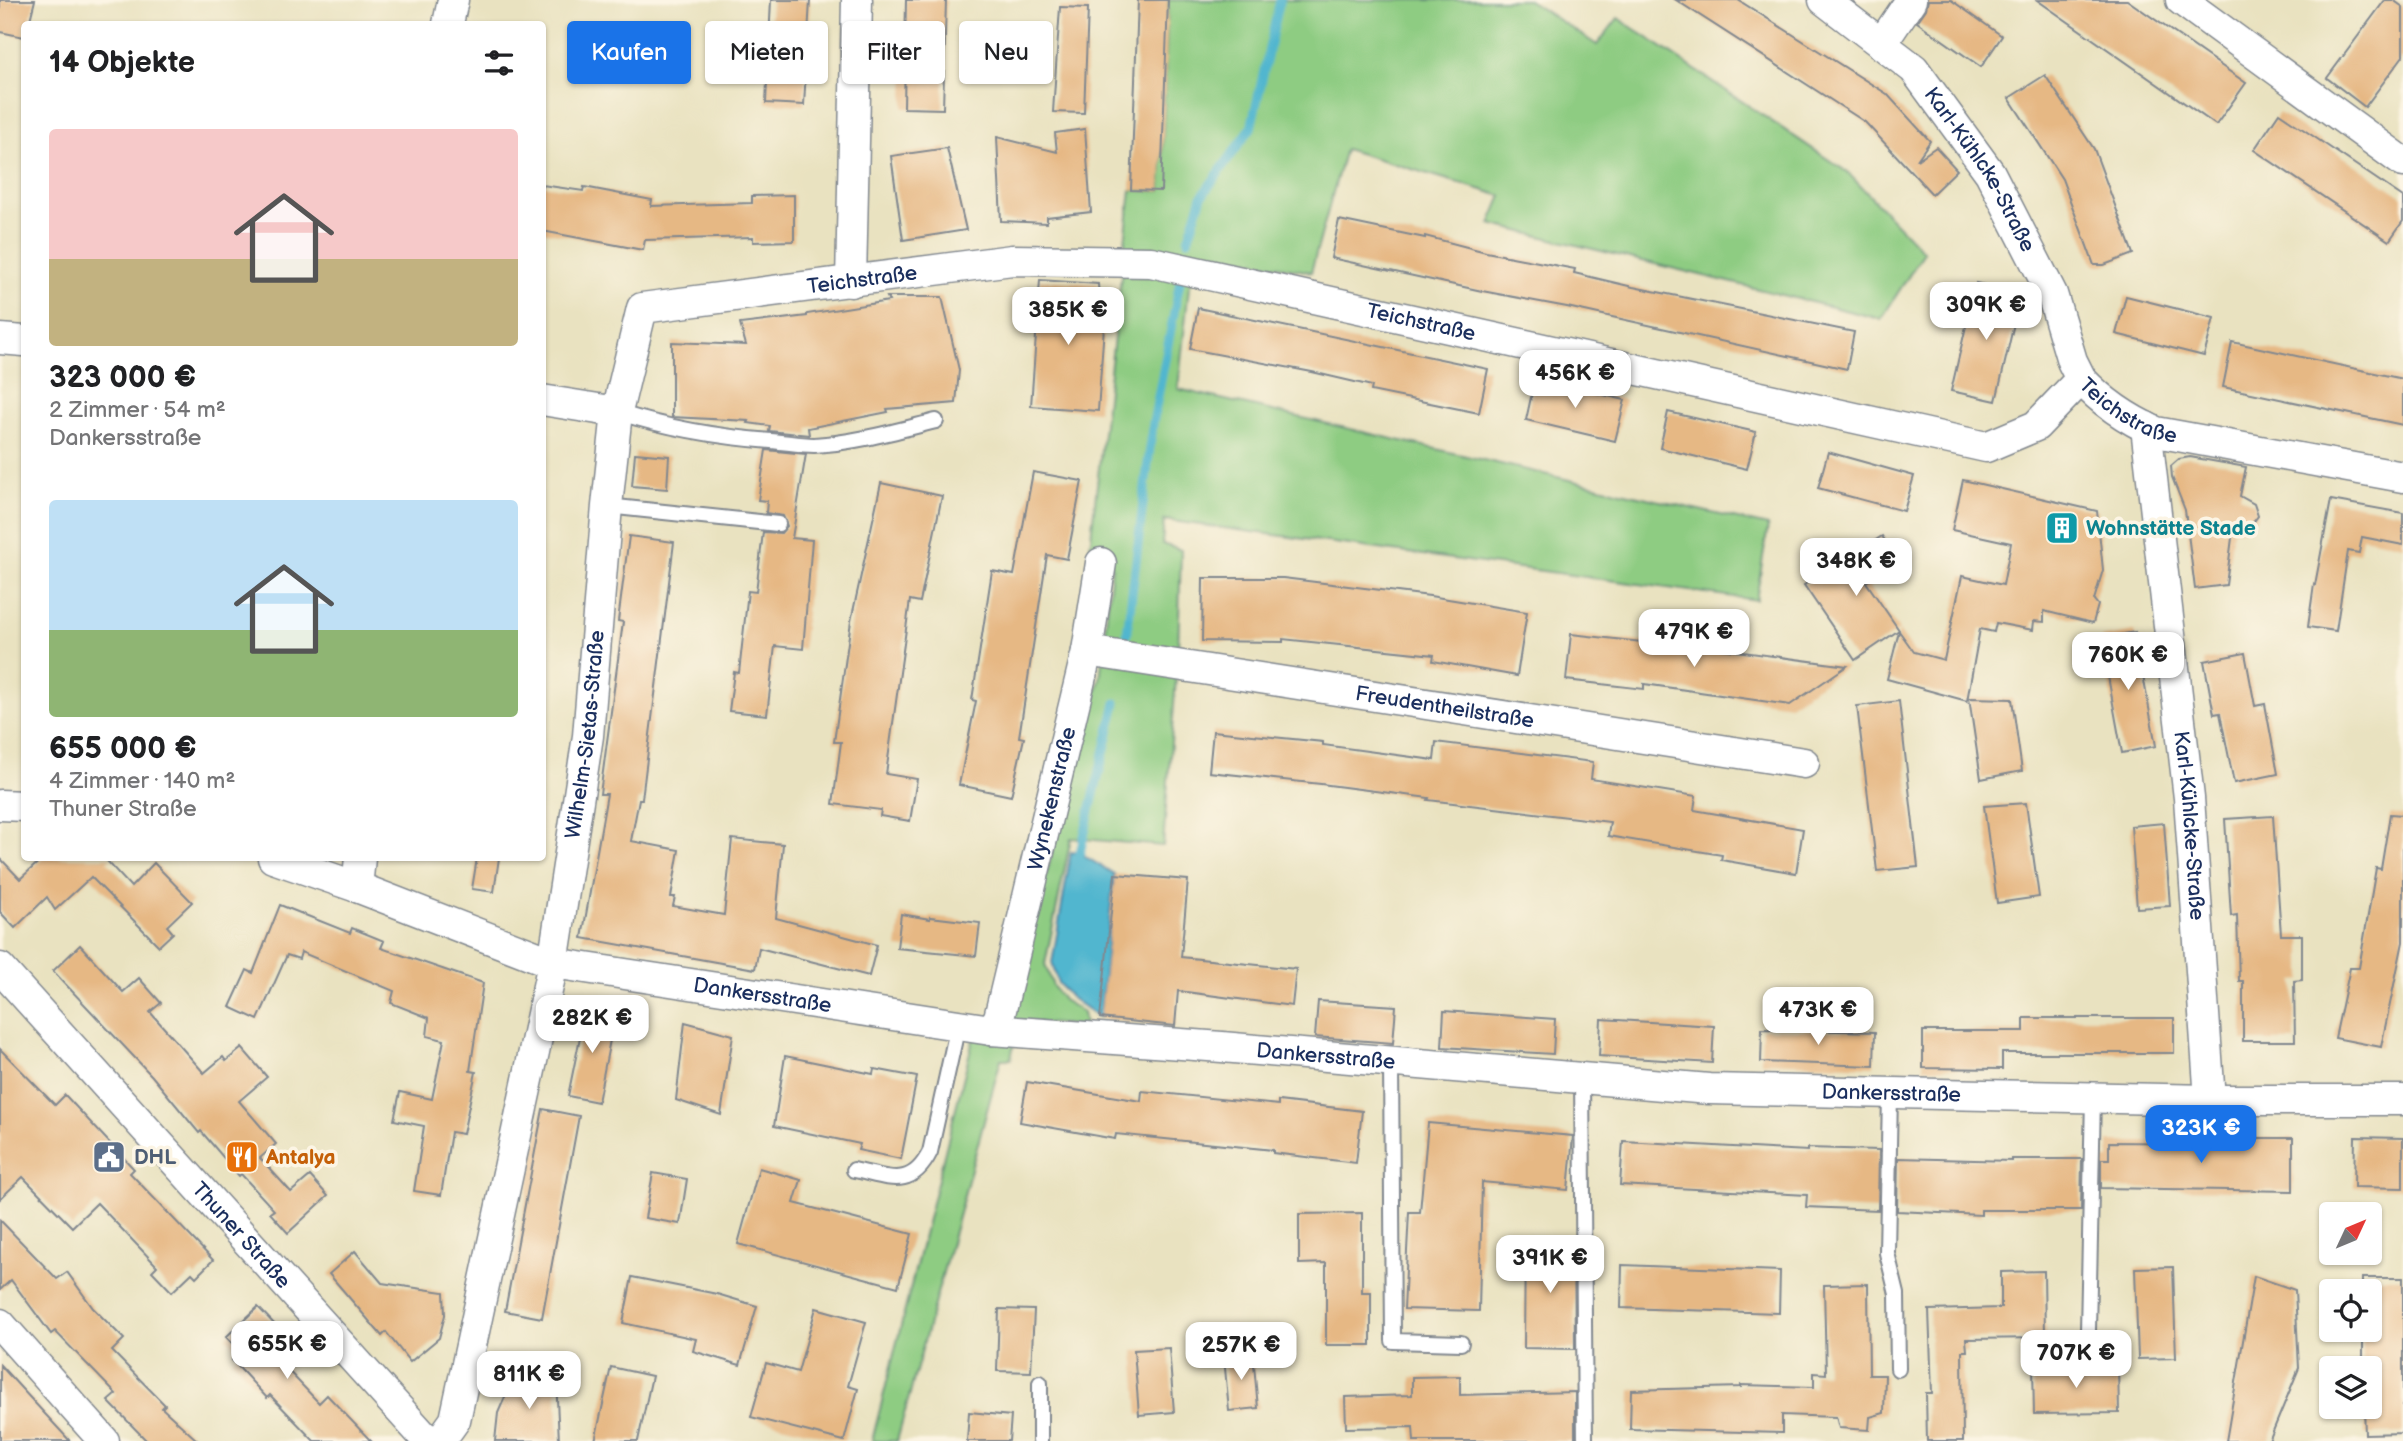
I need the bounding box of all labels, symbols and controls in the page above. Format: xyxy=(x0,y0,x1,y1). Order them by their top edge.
chip: Kaufen xyxy=(567,21,691,84)
chip: Mieten xyxy=(705,21,828,84)
chip: Filter xyxy=(842,21,945,84)
chip: Neu xyxy=(959,21,1053,84)
icon: filters xyxy=(480,44,518,82)
text: 14 Objekte xyxy=(49,45,195,81)
street label: Karl-Kühlcke-Straße xyxy=(1919,82,2041,256)
icon: home xyxy=(221,175,347,301)
street label: Teichstraße xyxy=(806,260,919,299)
pin: 309K € xyxy=(1929,282,2043,342)
pin: 385K € xyxy=(1011,288,1125,347)
text: 309K € xyxy=(1946,291,2026,319)
text: 385K € xyxy=(1028,296,1108,324)
street label: Teichstraße xyxy=(1364,298,1478,346)
pin: 456K € xyxy=(1518,350,1632,410)
text: 456K € xyxy=(1535,359,1615,387)
text: 323 000 € xyxy=(49,360,196,396)
street label: Teichstraße xyxy=(2074,372,2179,448)
text: 2 Zimmer · 54 m² xyxy=(49,396,226,424)
text: Dankersstraße xyxy=(49,424,201,452)
building icon: Wohnstätte Stade xyxy=(2043,509,2081,547)
place label: Wohnstätte Stade xyxy=(2086,516,2256,541)
pin: 348K € xyxy=(1799,538,1913,598)
icon: home xyxy=(221,546,347,672)
text: 348K € xyxy=(1816,547,1896,575)
pin: 479K € xyxy=(1637,610,1751,669)
text: 479K € xyxy=(1655,618,1733,646)
street label: Wilhelm-Sietas-Straße xyxy=(560,629,609,841)
pin: 760K € xyxy=(2071,632,2185,692)
text: 760K € xyxy=(2088,641,2168,669)
street label: Freudentheilstraße xyxy=(1354,681,1536,733)
street label: Wynekenstraße xyxy=(1022,724,1081,873)
street label: Karl-Kühlcke-Straße xyxy=(2169,730,2210,921)
text: 655 000 € xyxy=(49,731,197,767)
text: 4 Zimmer · 140 m² xyxy=(49,767,235,795)
text: Thuner Straße xyxy=(49,795,197,823)
street label: Dankersstraße xyxy=(692,972,833,1018)
pin: 473K € xyxy=(1761,988,1875,1047)
pin: 282K € xyxy=(535,996,649,1055)
text: 473K € xyxy=(1779,996,1857,1024)
text: 282K € xyxy=(552,1004,632,1032)
street label: Dankersstraße xyxy=(1255,1038,1396,1074)
street label: Dankersstraße xyxy=(1821,1079,1961,1107)
pin: 323K € xyxy=(2144,1106,2258,1165)
text: 323K € xyxy=(2161,1114,2241,1142)
public building icon: DHL xyxy=(90,1138,128,1176)
restaurant icon: Antalya xyxy=(223,1138,261,1176)
place label: DHL xyxy=(134,1145,176,1170)
place label: Antalya xyxy=(265,1145,336,1170)
street label: Thuner Straße xyxy=(187,1177,296,1293)
north arrow xyxy=(2319,1202,2382,1265)
map controls xyxy=(2319,1202,2382,1419)
pin: 391K € xyxy=(1493,1236,1607,1295)
text: 391K € xyxy=(1512,1244,1588,1272)
button: locate xyxy=(2319,1279,2382,1342)
pin: 655K € xyxy=(230,1322,344,1381)
pin: 257K € xyxy=(1184,1322,1298,1382)
text: 655K € xyxy=(247,1330,327,1358)
pin: 707K € xyxy=(2019,1330,2133,1390)
text: 257K € xyxy=(1202,1331,1280,1359)
text: 707K € xyxy=(2037,1339,2115,1367)
pin: 811K € xyxy=(472,1352,586,1411)
button: layers xyxy=(2319,1356,2382,1419)
text: 811K € xyxy=(493,1360,565,1388)

